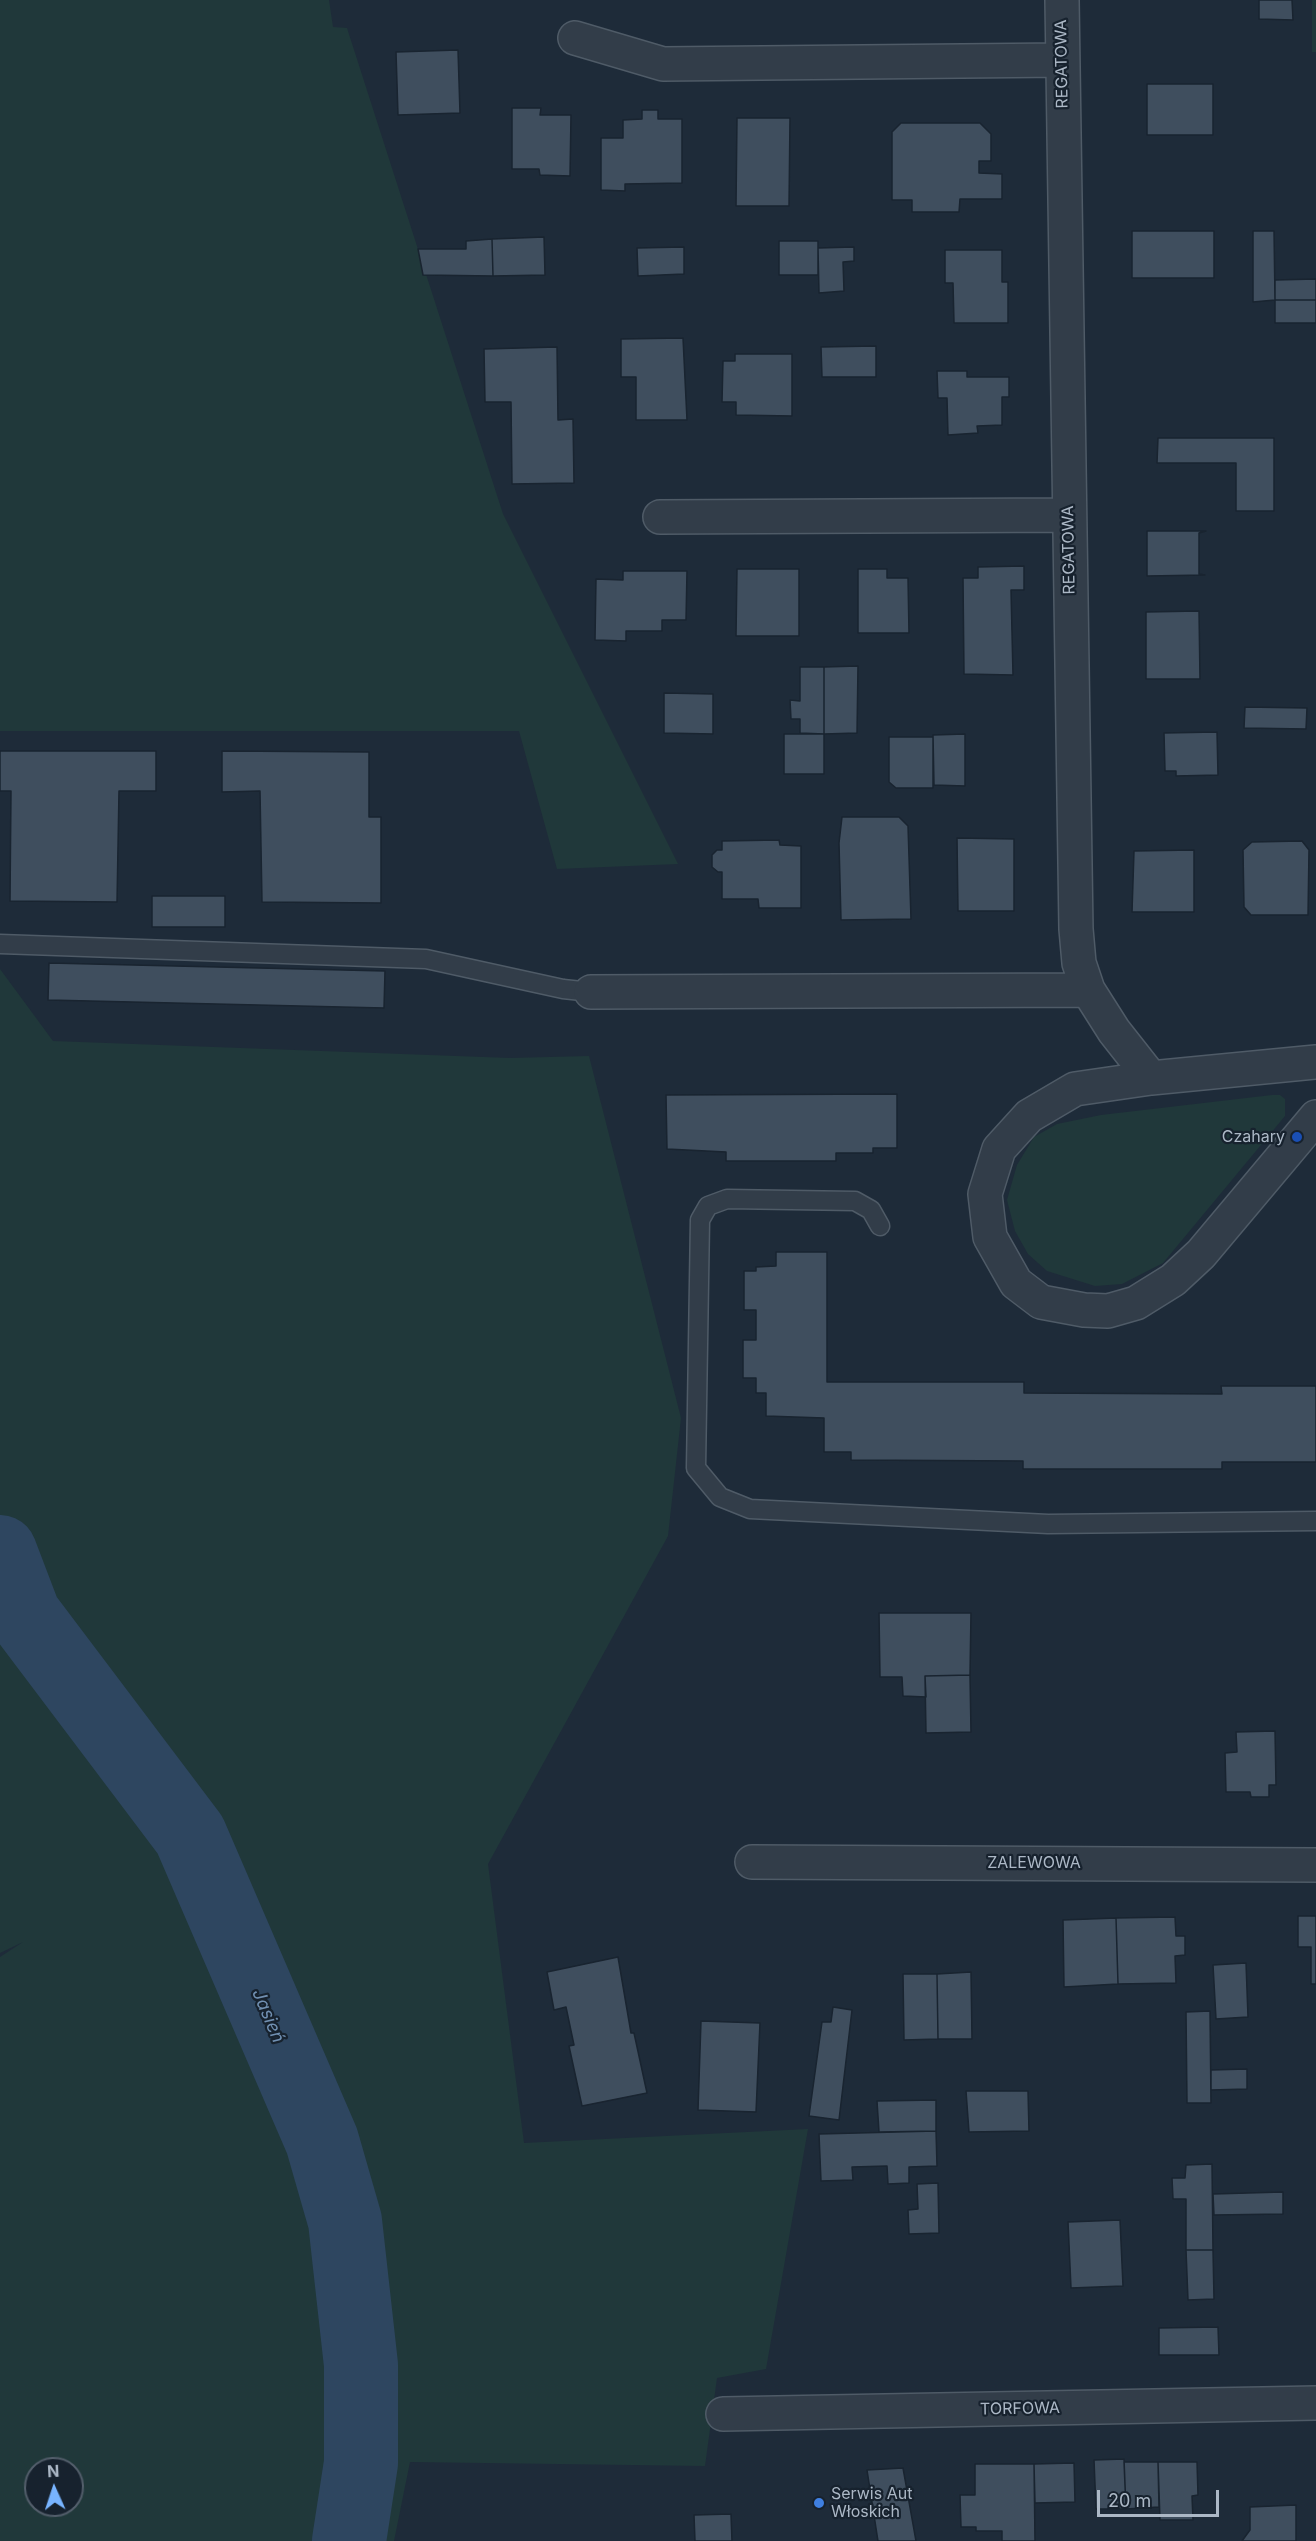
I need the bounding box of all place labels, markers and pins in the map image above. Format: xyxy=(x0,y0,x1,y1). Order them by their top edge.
place label: Czahary xyxy=(1222,1127,1285,1147)
marker: Czahary xyxy=(1290,1130,1304,1144)
place label: Serwis Aut Włoskich xyxy=(831,2484,912,2522)
marker: Serwis Aut Włoskich xyxy=(812,2496,826,2510)

